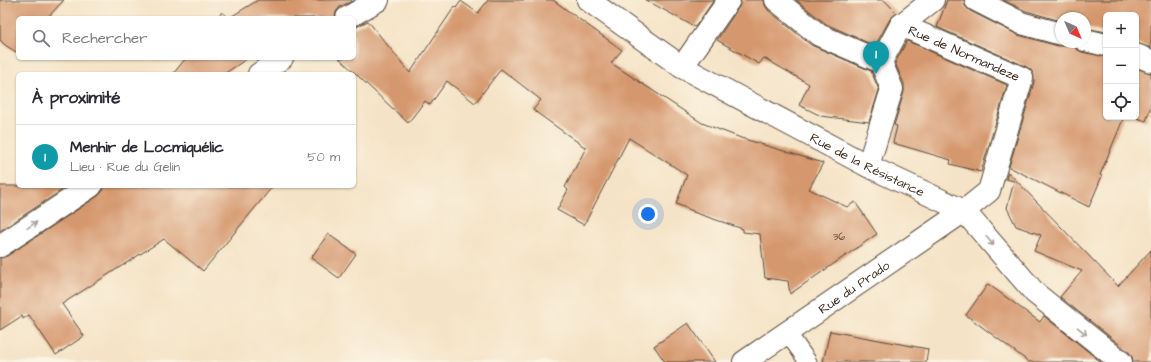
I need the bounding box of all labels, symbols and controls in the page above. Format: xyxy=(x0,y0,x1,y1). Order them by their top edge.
north arrow xyxy=(1055,12,1091,48)
map controls xyxy=(1103,12,1139,120)
button: + xyxy=(1103,12,1139,48)
search box xyxy=(16,16,356,60)
street label: Rue de Normandeze xyxy=(905,21,1022,86)
icon: search xyxy=(30,27,52,49)
text: Rechercher xyxy=(62,28,147,49)
pin: 1 xyxy=(863,41,889,74)
button: − xyxy=(1103,48,1139,84)
button: locate xyxy=(1103,84,1139,120)
text: À proximité xyxy=(32,86,121,110)
street label: Rue de la Résistance xyxy=(807,129,927,201)
text: Menhir de Locmiquélic xyxy=(70,137,224,158)
text: 1 xyxy=(44,148,46,166)
text: 50 m xyxy=(307,148,340,166)
text: Lieu · Rue du Gelin xyxy=(70,158,180,176)
your location xyxy=(638,204,658,224)
one-way arrow xyxy=(27,221,38,229)
house number: 36 xyxy=(833,229,845,244)
one-way arrow xyxy=(985,236,994,246)
street label: Rue du Prado xyxy=(815,256,894,318)
one-way arrow xyxy=(1077,327,1088,336)

